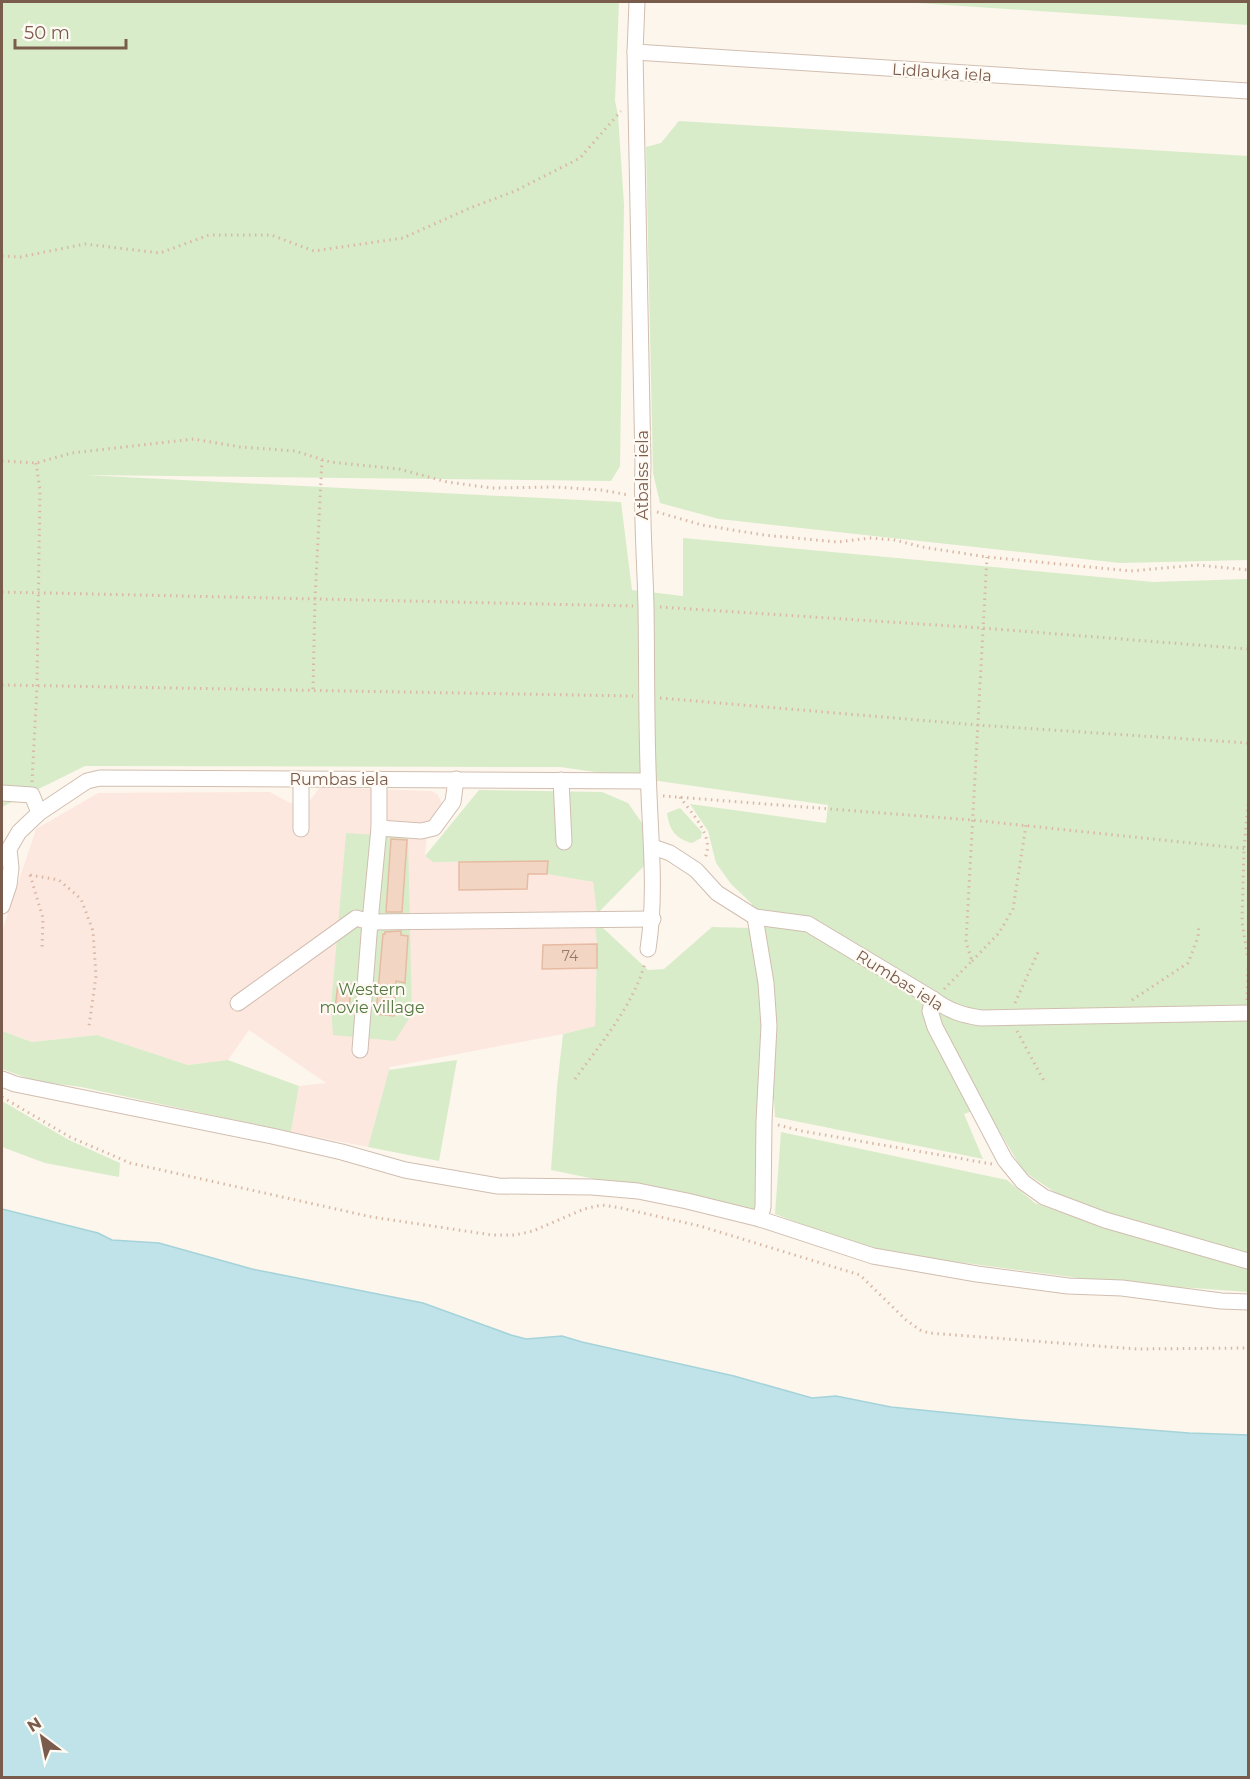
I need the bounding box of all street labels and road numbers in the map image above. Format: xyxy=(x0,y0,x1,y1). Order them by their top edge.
street label: Lidlauka iela xyxy=(892,60,992,85)
street label: Atbalss iela xyxy=(633,430,652,520)
street label: Rumbas iela xyxy=(289,770,389,789)
street label: Rumbas iela xyxy=(853,946,947,1015)

